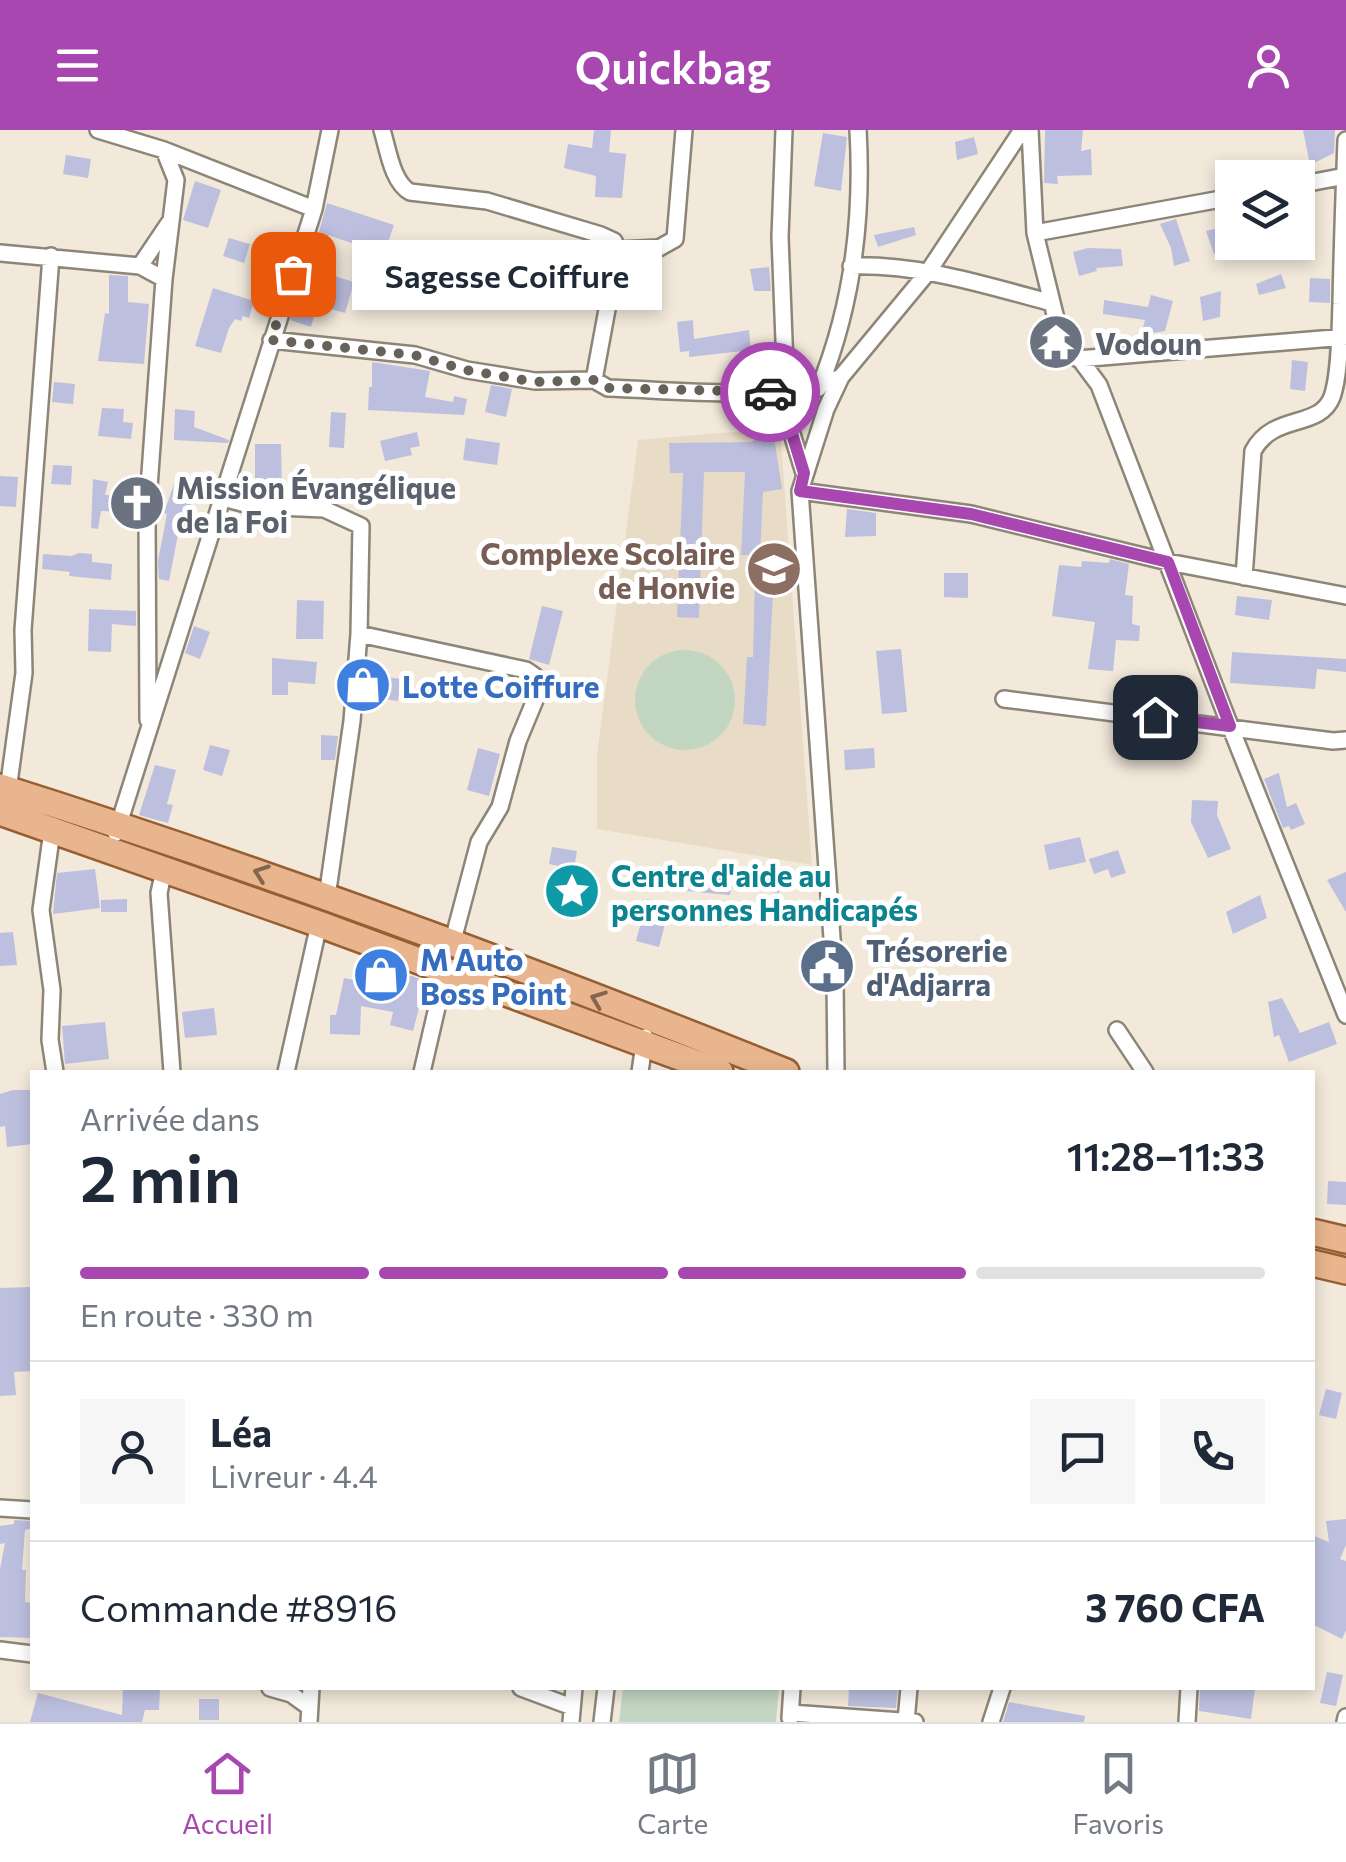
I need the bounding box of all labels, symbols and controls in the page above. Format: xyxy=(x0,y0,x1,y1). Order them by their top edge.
icon: menu xyxy=(50,38,105,93)
text: Quickbag xyxy=(575,38,771,93)
icon: person xyxy=(1241,38,1296,93)
map controls xyxy=(1215,160,1315,260)
button: layers xyxy=(1215,160,1315,260)
pin xyxy=(251,232,336,317)
callout: Sagesse Coiffure xyxy=(353,239,663,309)
icon: bag xyxy=(266,247,321,302)
text: Sagesse Coiffure xyxy=(385,255,629,295)
temple icon: Vodoun xyxy=(1026,312,1086,372)
place label: Vodoun xyxy=(1095,324,1202,361)
courier xyxy=(720,342,820,442)
icon: car xyxy=(743,365,798,420)
place label: Mission Évangélique de la Foi xyxy=(176,468,456,539)
church icon: Mission Évangélique de la Foi xyxy=(107,473,167,533)
place label: Complexe Scolaire de Honvie xyxy=(480,534,735,605)
school or university icon: Complexe Scolaire de Honvie xyxy=(744,539,804,599)
shop icon: Lotte Coiffure xyxy=(333,655,393,715)
place label: Lotte Coiffure xyxy=(402,667,599,704)
pin xyxy=(1113,675,1198,760)
icon: home xyxy=(1128,690,1183,745)
place label: Centre d'aide au personnes Handicapés xyxy=(611,856,918,927)
place icon: Centre d'aide au personnes Handicapés xyxy=(542,861,602,921)
one-way arrow xyxy=(253,864,270,884)
place label: Trésorerie d'Adjarra xyxy=(866,931,1007,1002)
public building icon: Trésorerie d'Adjarra xyxy=(797,936,857,996)
place label: M Auto Boss Point xyxy=(420,940,566,1011)
shop icon: M Auto Boss Point xyxy=(351,945,411,1005)
one-way arrow xyxy=(590,990,607,1011)
text: Arrivée dans xyxy=(80,1098,260,1138)
text: 11:28–11:33 xyxy=(1067,1132,1265,1179)
text: 2 min xyxy=(80,1136,241,1215)
text: En route · 330 m xyxy=(80,1294,314,1334)
button: person xyxy=(80,1399,185,1504)
button: chat xyxy=(1030,1399,1135,1504)
button: phone xyxy=(1160,1399,1265,1504)
text: Léa xyxy=(210,1408,272,1455)
text: Livreur · 4.4 xyxy=(210,1455,378,1495)
text: Commande #8916 xyxy=(80,1583,397,1630)
text: 3 760 CFA xyxy=(1085,1583,1265,1630)
tab: Accueil xyxy=(182,1746,273,1840)
tab: Carte xyxy=(637,1746,708,1840)
tab: Favoris xyxy=(1072,1746,1164,1840)

